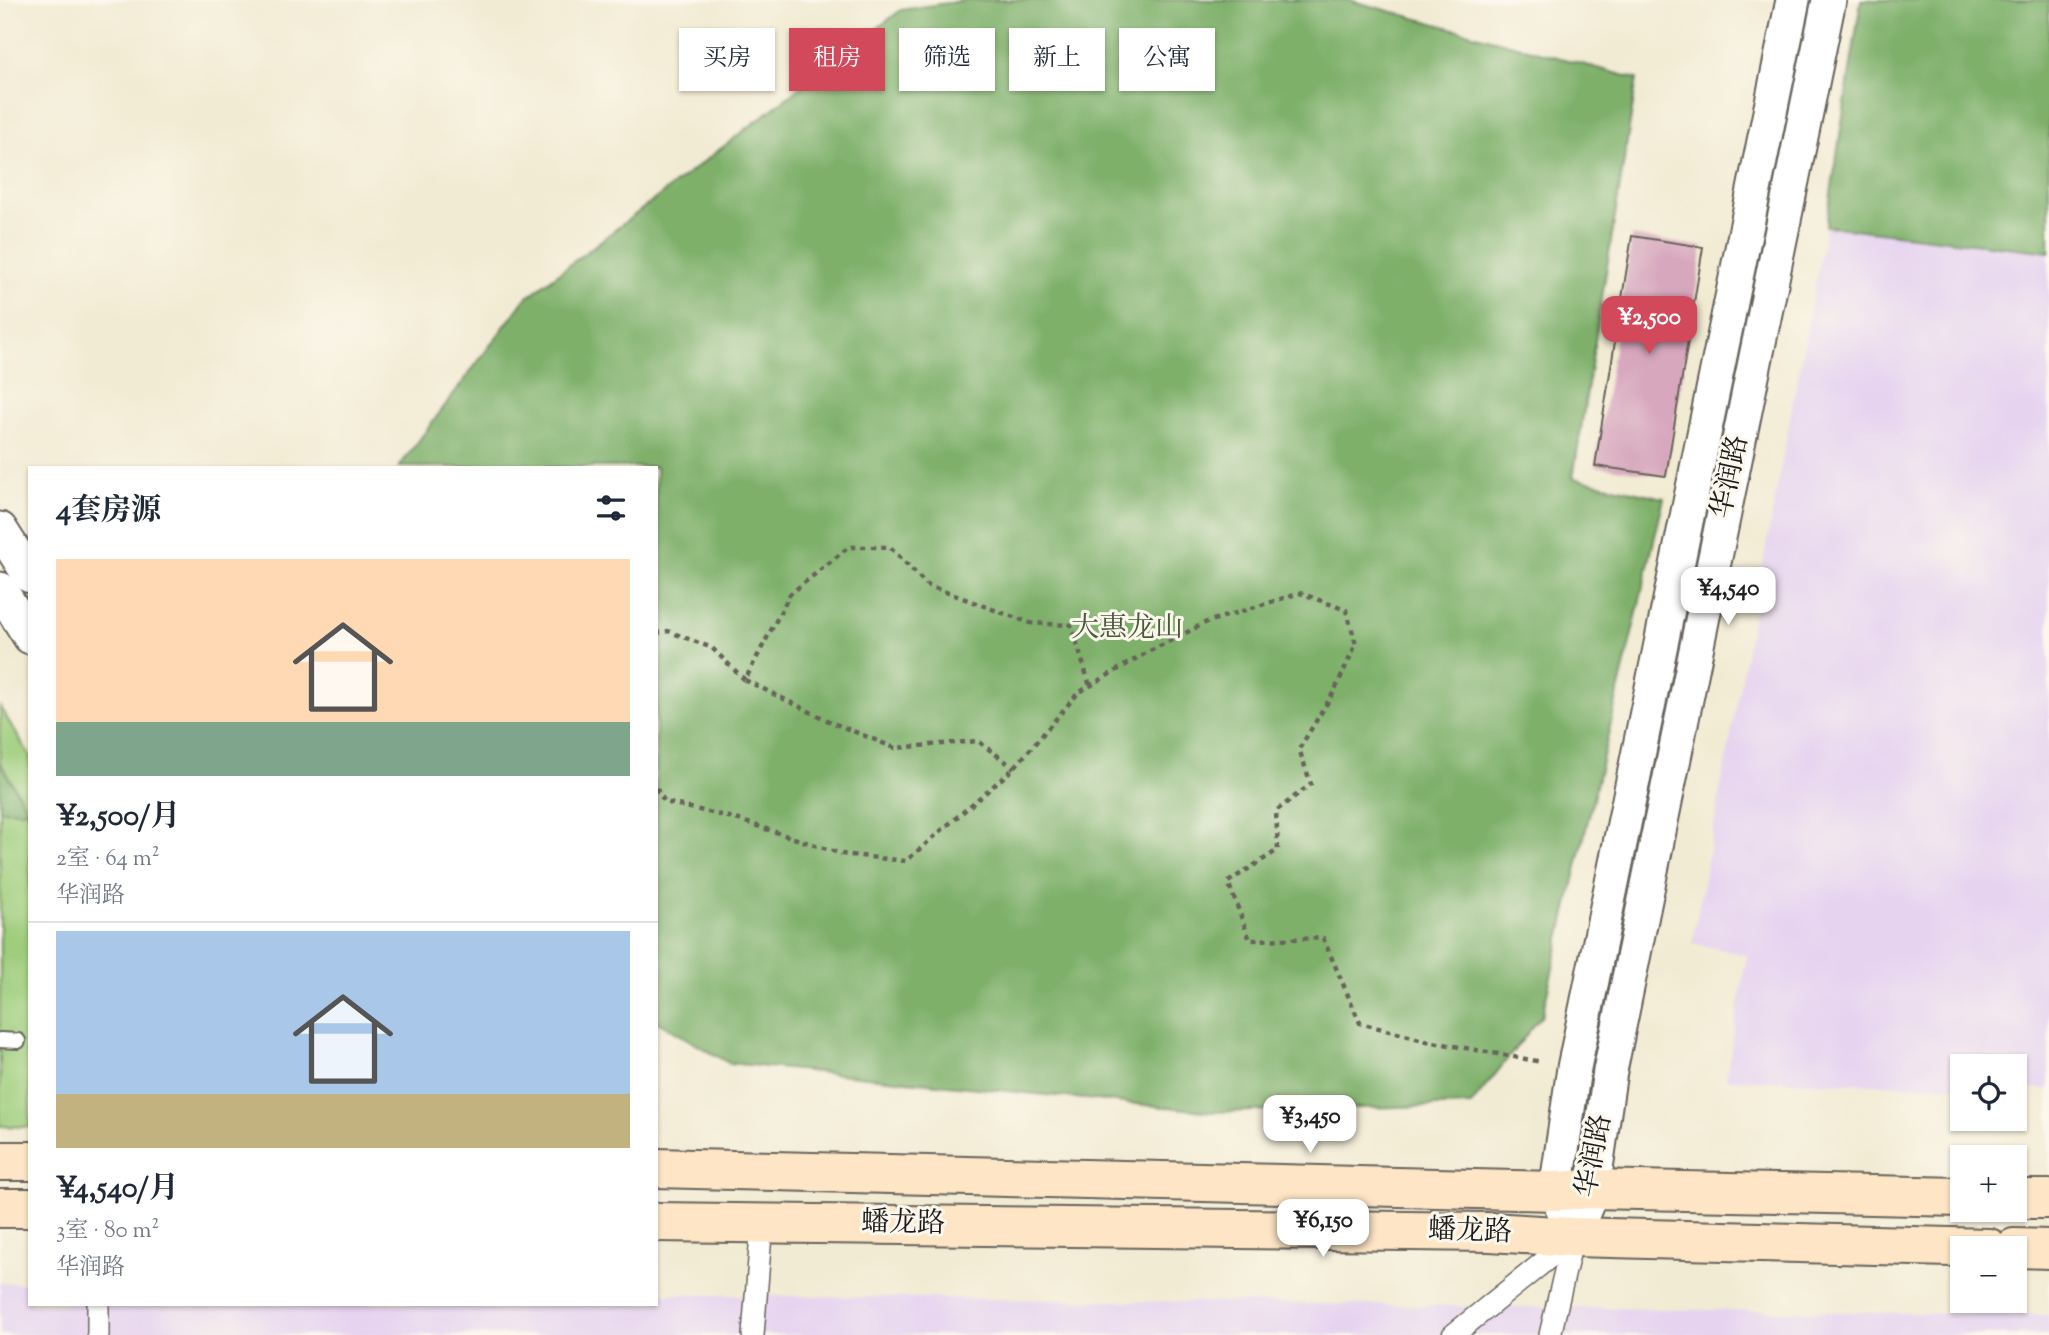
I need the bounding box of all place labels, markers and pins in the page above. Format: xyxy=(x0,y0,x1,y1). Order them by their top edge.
pin: ¥2,500 xyxy=(1592,296,1706,356)
pin: ¥4,540 xyxy=(1671,568,1785,627)
pin: ¥3,450 xyxy=(1253,1096,1367,1155)
pin: ¥6,150 xyxy=(1266,1200,1380,1259)

